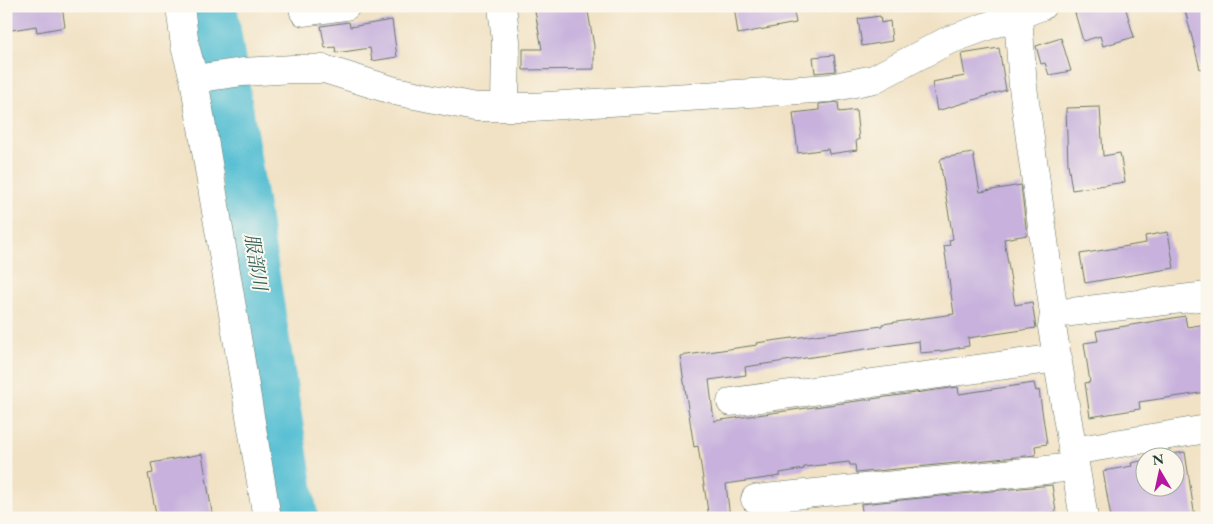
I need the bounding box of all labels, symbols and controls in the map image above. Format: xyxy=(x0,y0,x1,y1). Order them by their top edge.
water label: 服部川 xyxy=(239,232,273,294)
north arrow xyxy=(1136,446,1186,496)
text: N xyxy=(1151,449,1166,469)

